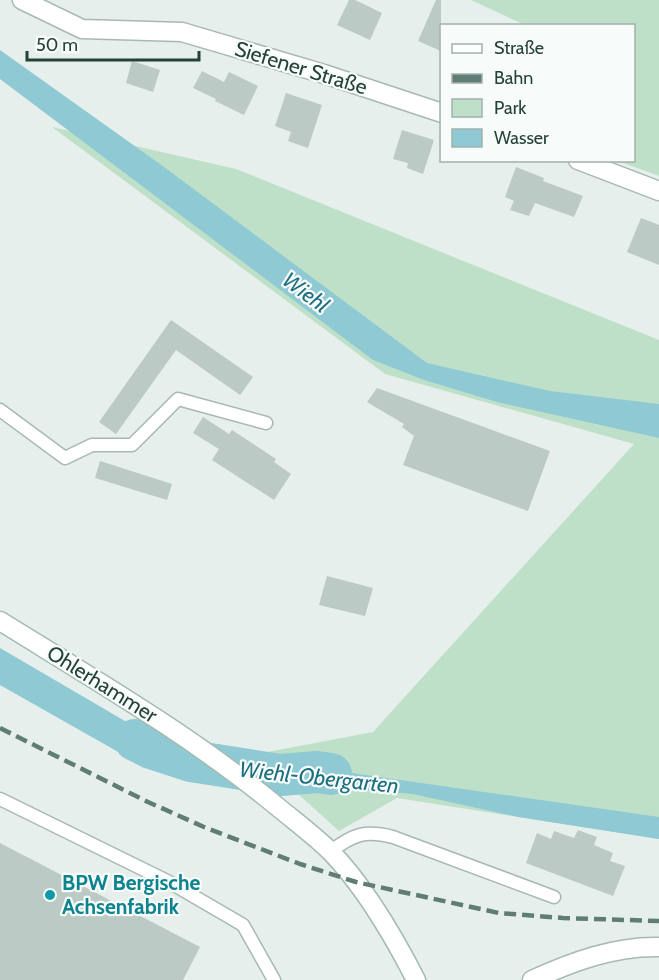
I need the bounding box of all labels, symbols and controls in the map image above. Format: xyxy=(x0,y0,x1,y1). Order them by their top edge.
scale bar xyxy=(27,24,200,62)
legend xyxy=(440,24,635,162)
text: 50 m xyxy=(36,34,78,56)
street label: Siefener Straße xyxy=(232,36,371,100)
text: Straße xyxy=(494,37,544,59)
text: Bahn xyxy=(494,67,533,89)
text: Park xyxy=(494,97,527,119)
text: Wasser xyxy=(494,127,549,149)
water label: Wiehl xyxy=(277,266,335,319)
street label: Ohlerhammer xyxy=(42,640,162,728)
water label: Wiehl-Obergarten xyxy=(238,756,400,799)
place label: BPW Bergische Achsenfabrik xyxy=(62,870,200,919)
marker: BPW Bergische Achsenfabrik xyxy=(43,888,57,902)

